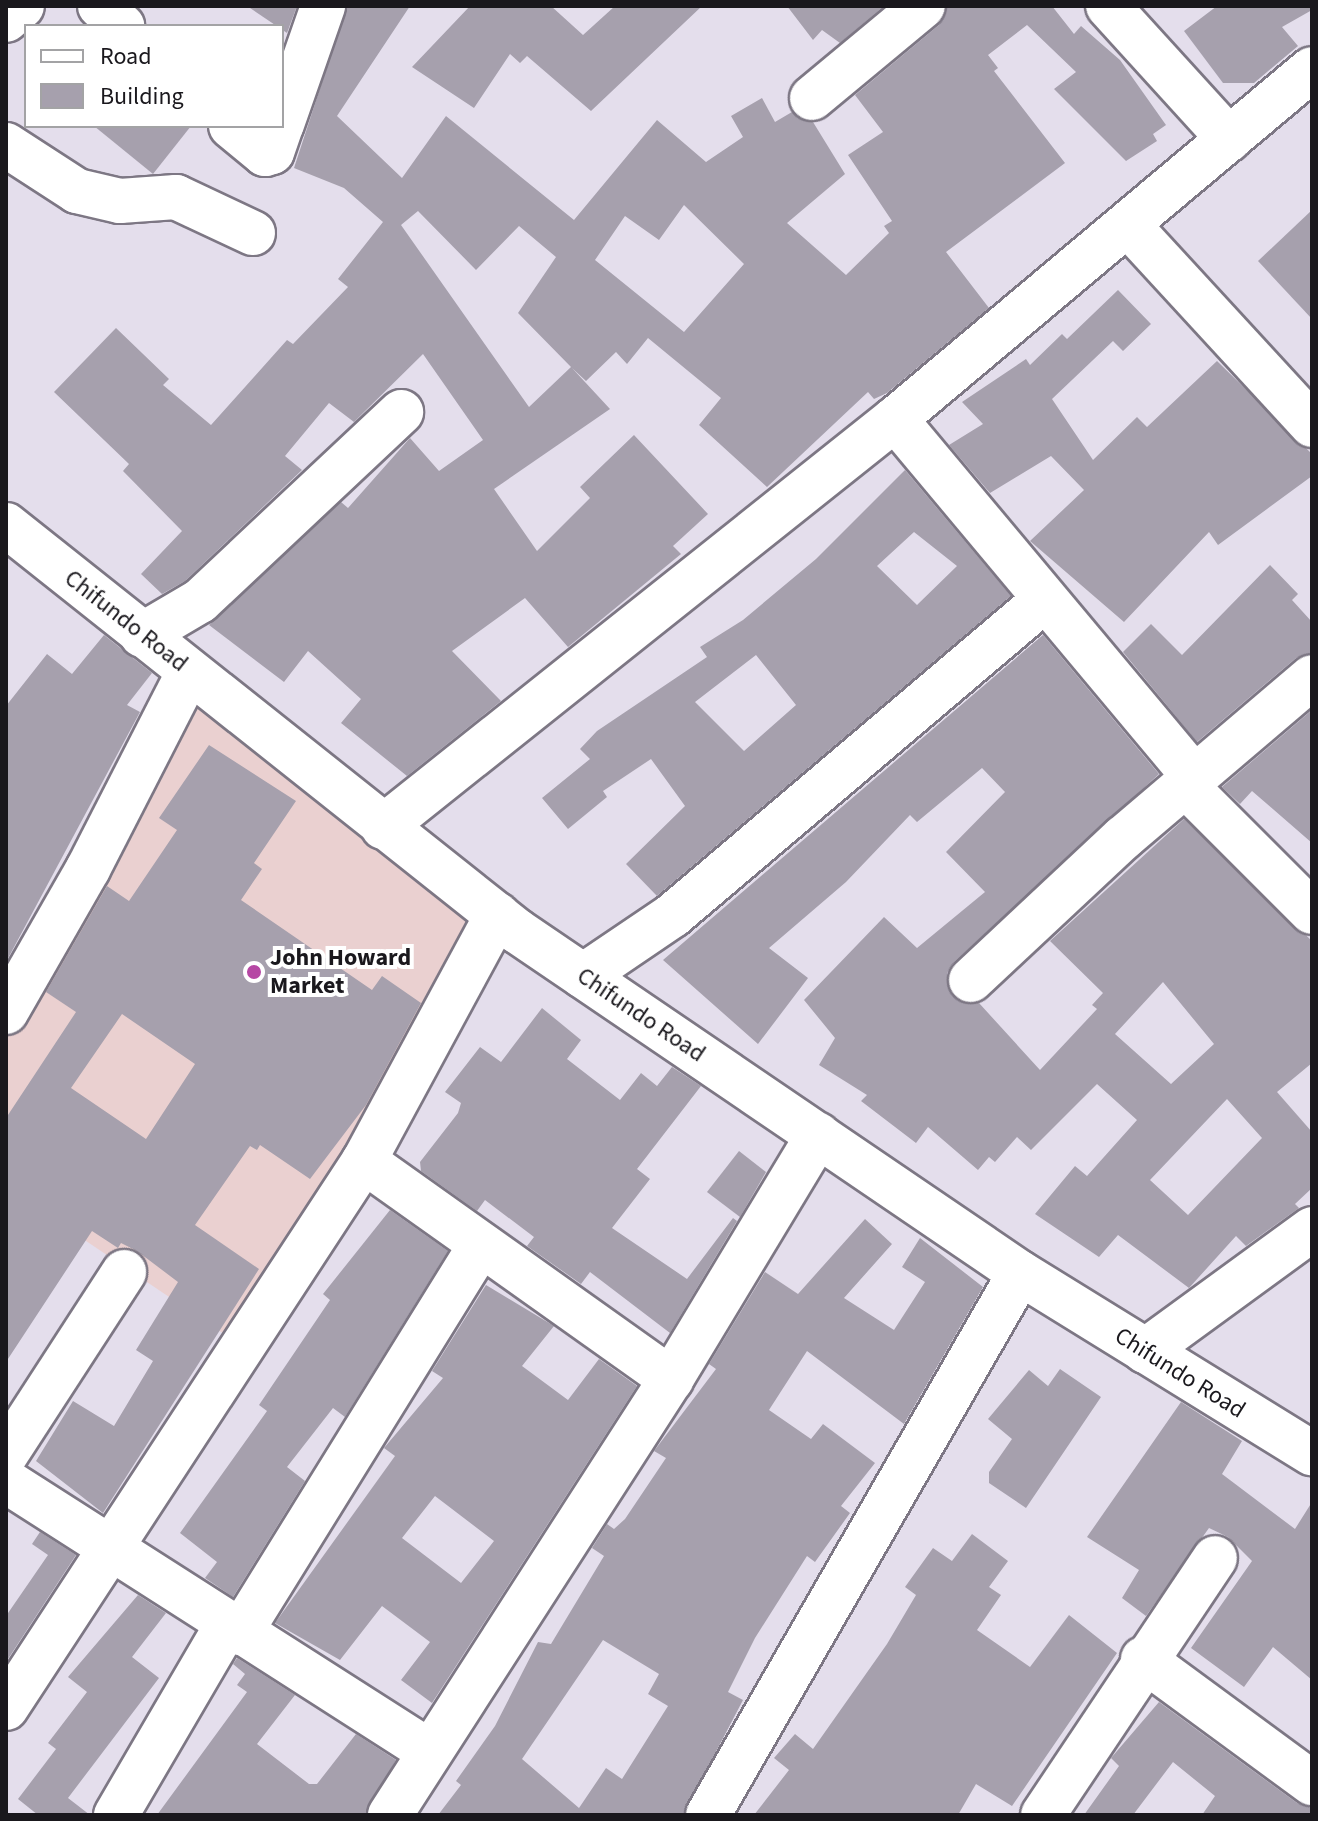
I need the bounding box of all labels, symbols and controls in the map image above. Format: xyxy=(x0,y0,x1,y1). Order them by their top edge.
legend xyxy=(24,24,284,128)
text: Road xyxy=(100,39,152,74)
text: Building xyxy=(100,79,184,114)
street label: Chifundo Road xyxy=(59,564,193,678)
place label: John Howard Market xyxy=(270,944,411,1000)
street label: Chifundo Road xyxy=(571,962,711,1068)
marker: John Howard Market xyxy=(245,963,263,981)
street label: Chifundo Road xyxy=(1109,1321,1251,1425)

